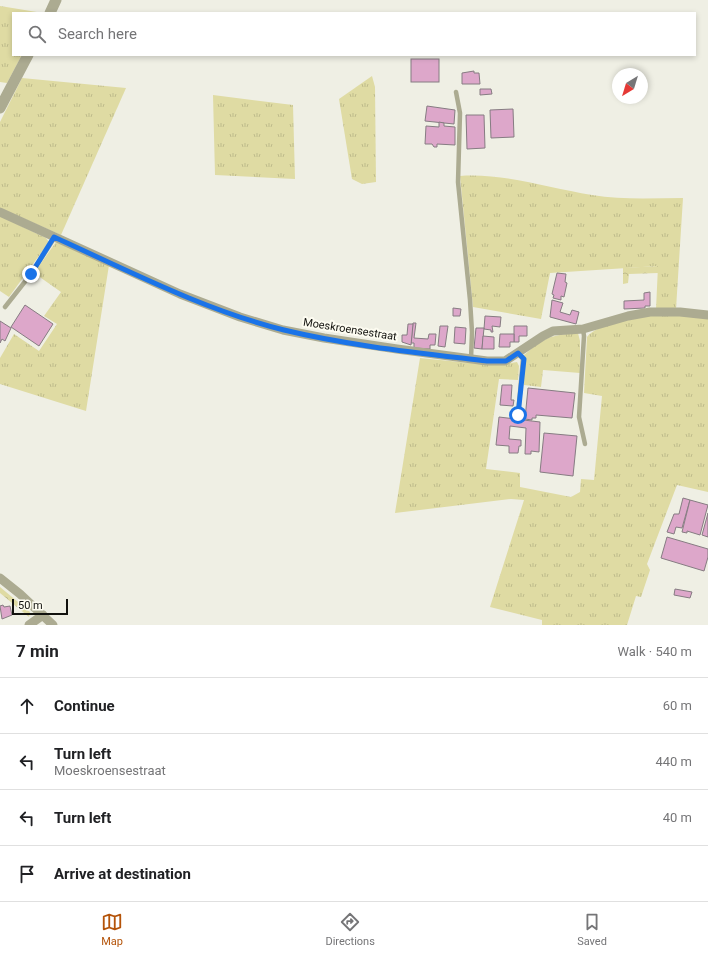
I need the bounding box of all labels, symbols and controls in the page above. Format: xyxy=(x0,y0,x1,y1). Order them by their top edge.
search box xyxy=(12,12,696,56)
icon: search xyxy=(26,23,48,45)
text: Search here xyxy=(58,25,137,43)
north arrow xyxy=(612,68,648,104)
route end xyxy=(22,265,40,283)
street label: Moeskroensestraat xyxy=(302,316,398,343)
route start xyxy=(509,406,527,424)
scale bar xyxy=(12,597,68,616)
text: 50 m xyxy=(18,599,43,612)
text: 7 min xyxy=(16,641,59,661)
text: Walk · 540 m xyxy=(617,644,692,659)
icon: ahead xyxy=(16,695,38,717)
text: Continue xyxy=(54,697,115,715)
text: 60 m xyxy=(663,698,692,713)
text: Turn left xyxy=(54,745,111,763)
icon: left xyxy=(16,751,38,773)
text: 440 m xyxy=(655,754,692,769)
text: Moeskroensestraat xyxy=(54,763,166,778)
icon: left xyxy=(16,807,38,829)
text: Turn left xyxy=(54,809,111,827)
text: 40 m xyxy=(663,810,692,825)
icon: arrive xyxy=(16,863,38,885)
text: Arrive at destination xyxy=(54,865,191,883)
tab: Map xyxy=(101,911,123,948)
tab: Directions xyxy=(325,911,375,948)
tab: Saved xyxy=(577,911,607,948)

